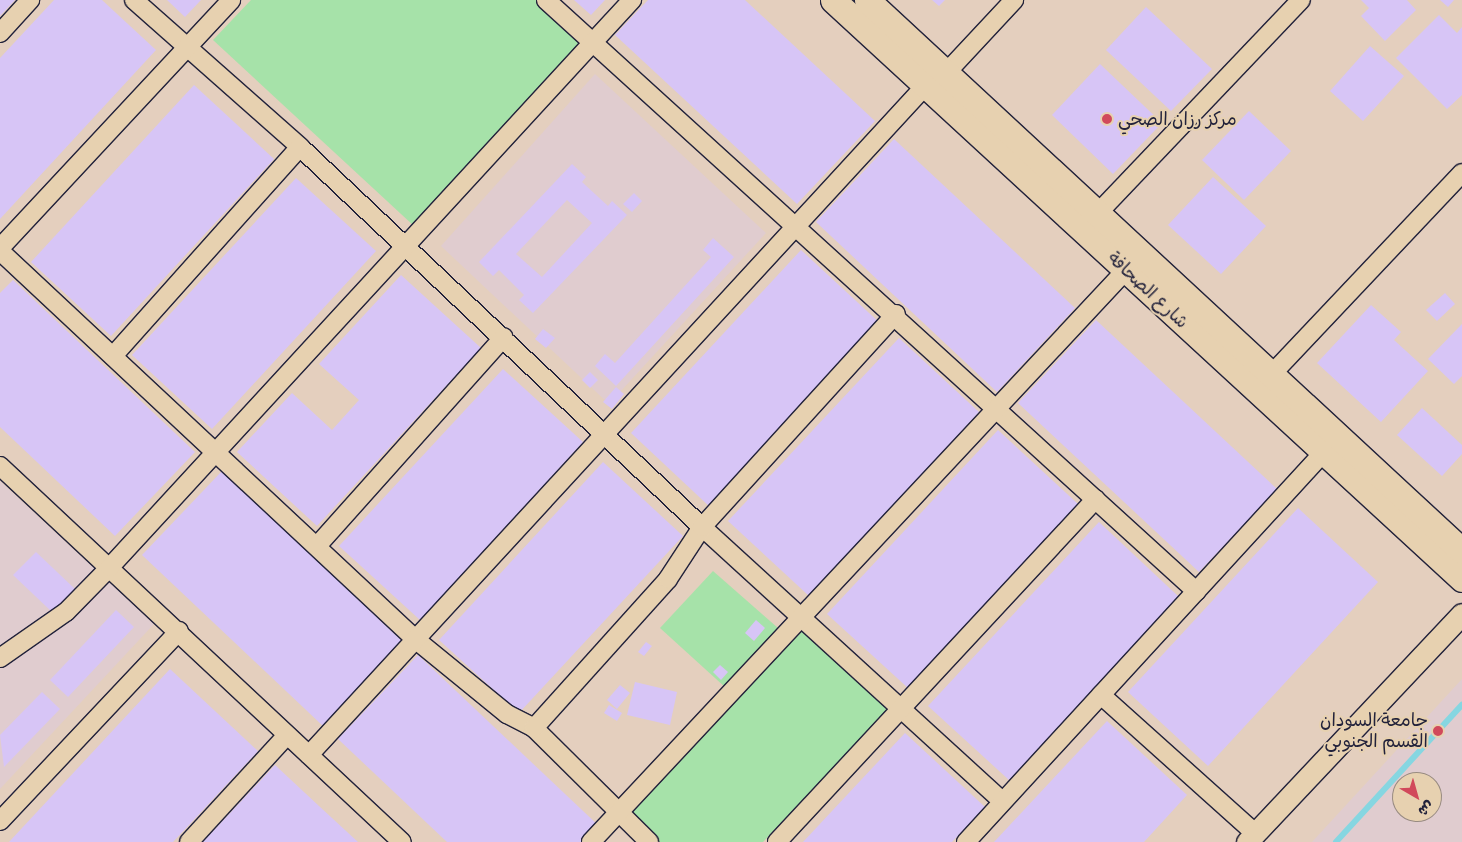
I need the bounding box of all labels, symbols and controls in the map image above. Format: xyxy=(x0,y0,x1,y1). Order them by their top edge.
place label: مركز رزان الصحي xyxy=(1118,108,1237,130)
marker: مركز رزان الصحي xyxy=(1100,112,1114,126)
street label: شارع الصحافة xyxy=(1103,247,1193,333)
place label: جامعة السودان القسم الجنوبي xyxy=(1320,710,1428,752)
marker: جامعة السودان القسم الجنوبي xyxy=(1432,725,1444,737)
north arrow xyxy=(1392,772,1442,822)
text: ش xyxy=(1415,797,1437,820)

